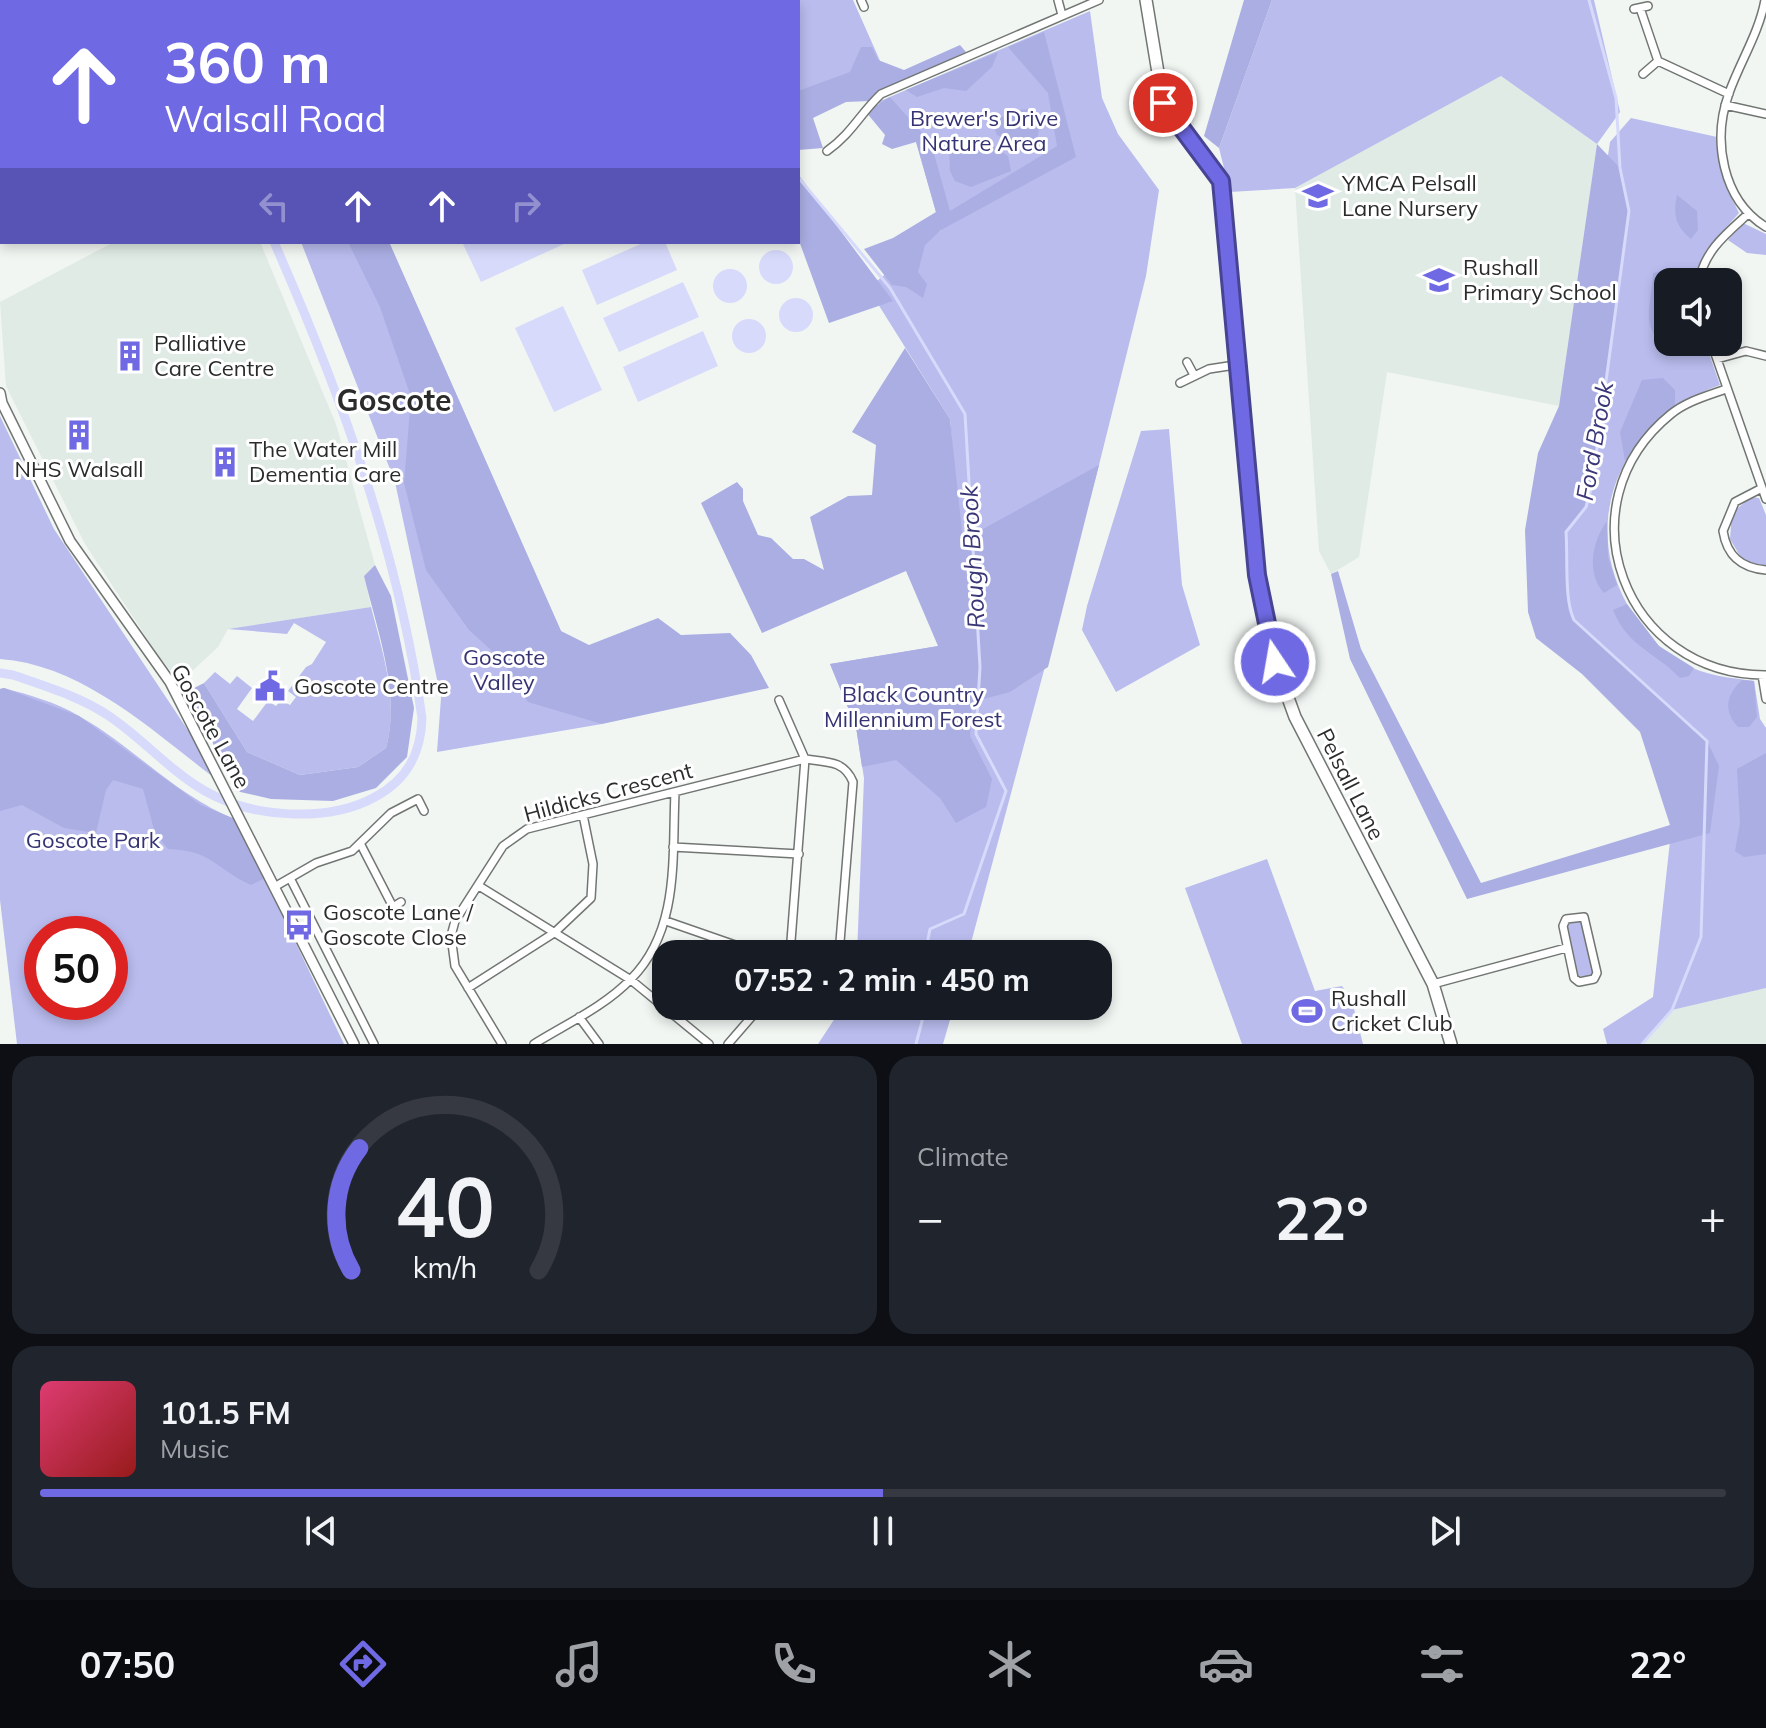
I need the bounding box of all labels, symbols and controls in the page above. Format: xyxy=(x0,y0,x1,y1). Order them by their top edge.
text: 360 m xyxy=(164,27,331,97)
icon: ahead xyxy=(32,32,136,136)
pin xyxy=(1129,69,1197,137)
icon: arrive xyxy=(1141,81,1185,125)
text: Walsall Road xyxy=(164,96,386,141)
park label: Brewer's Drive Nature Area xyxy=(910,104,1058,157)
place label: YMCA Pelsall Lane Nursery xyxy=(1341,169,1478,222)
school or university icon: YMCA Pelsall Lane Nursery xyxy=(1301,179,1335,213)
icon: left xyxy=(252,184,296,228)
icon: ahead xyxy=(336,184,380,228)
icon: ahead xyxy=(420,184,464,228)
icon: right xyxy=(504,184,548,228)
place label: Rushall Primary School xyxy=(1463,253,1617,306)
school or university icon: Rushall Primary School xyxy=(1422,263,1456,297)
map controls xyxy=(1654,268,1742,356)
button: sound xyxy=(1654,268,1742,356)
place label: Palliative Care Centre xyxy=(154,329,274,382)
building icon: Palliative Care Centre xyxy=(113,339,147,373)
water label: Ford Brook xyxy=(1569,378,1619,503)
district label: Goscote xyxy=(336,381,452,419)
building icon: NHS Walsall xyxy=(62,418,96,452)
place label: The Water Mill Dementia Care xyxy=(249,435,401,488)
building icon: The Water Mill Dementia Care xyxy=(208,445,242,479)
place label: NHS Walsall xyxy=(15,455,143,483)
water label: Rough Brook xyxy=(953,484,991,629)
position arrow xyxy=(1233,620,1317,704)
park label: Goscote Valley xyxy=(463,643,545,696)
street label: Goscote Lane xyxy=(165,659,257,793)
public building icon: Goscote Centre xyxy=(253,669,287,703)
place label: Goscote Centre xyxy=(294,672,449,700)
park label: Black Country Millennium Forest xyxy=(824,680,1002,733)
street label: Pelsall Lane xyxy=(1311,724,1391,844)
street label: Hildicks Crescent xyxy=(521,756,696,828)
park label: Goscote Park xyxy=(26,826,161,854)
place label: Goscote Lane / Goscote Close xyxy=(323,898,474,951)
bus stop icon: Goscote Lane / Goscote Close xyxy=(282,908,316,942)
speed limit sign: 50 xyxy=(24,916,128,1020)
text: 07:52 · 2 min · 450 m xyxy=(734,961,1030,999)
place label: Rushall Cricket Club xyxy=(1331,984,1453,1037)
sports icon: Rushall Cricket Club xyxy=(1290,994,1324,1028)
text: Climate xyxy=(917,1140,1009,1173)
text: 40 xyxy=(395,1153,494,1258)
text: 22° xyxy=(1274,1180,1369,1255)
text: − xyxy=(917,1190,943,1245)
text: + xyxy=(1700,1190,1726,1245)
text: km/h xyxy=(412,1249,477,1285)
text: 101.5 FM xyxy=(160,1394,291,1432)
text: Music xyxy=(160,1432,229,1465)
icon: previous xyxy=(299,1509,343,1553)
icon: pause xyxy=(861,1509,905,1553)
icon: next xyxy=(1423,1509,1467,1553)
icon: directions xyxy=(335,1636,391,1692)
icon: music xyxy=(551,1636,607,1692)
icon: phone xyxy=(766,1636,822,1692)
icon: climate xyxy=(982,1636,1038,1692)
icon: car xyxy=(1198,1636,1254,1692)
icon: filters xyxy=(1414,1636,1470,1692)
text: 07:50 xyxy=(80,1642,175,1687)
text: 22° xyxy=(1629,1642,1686,1687)

